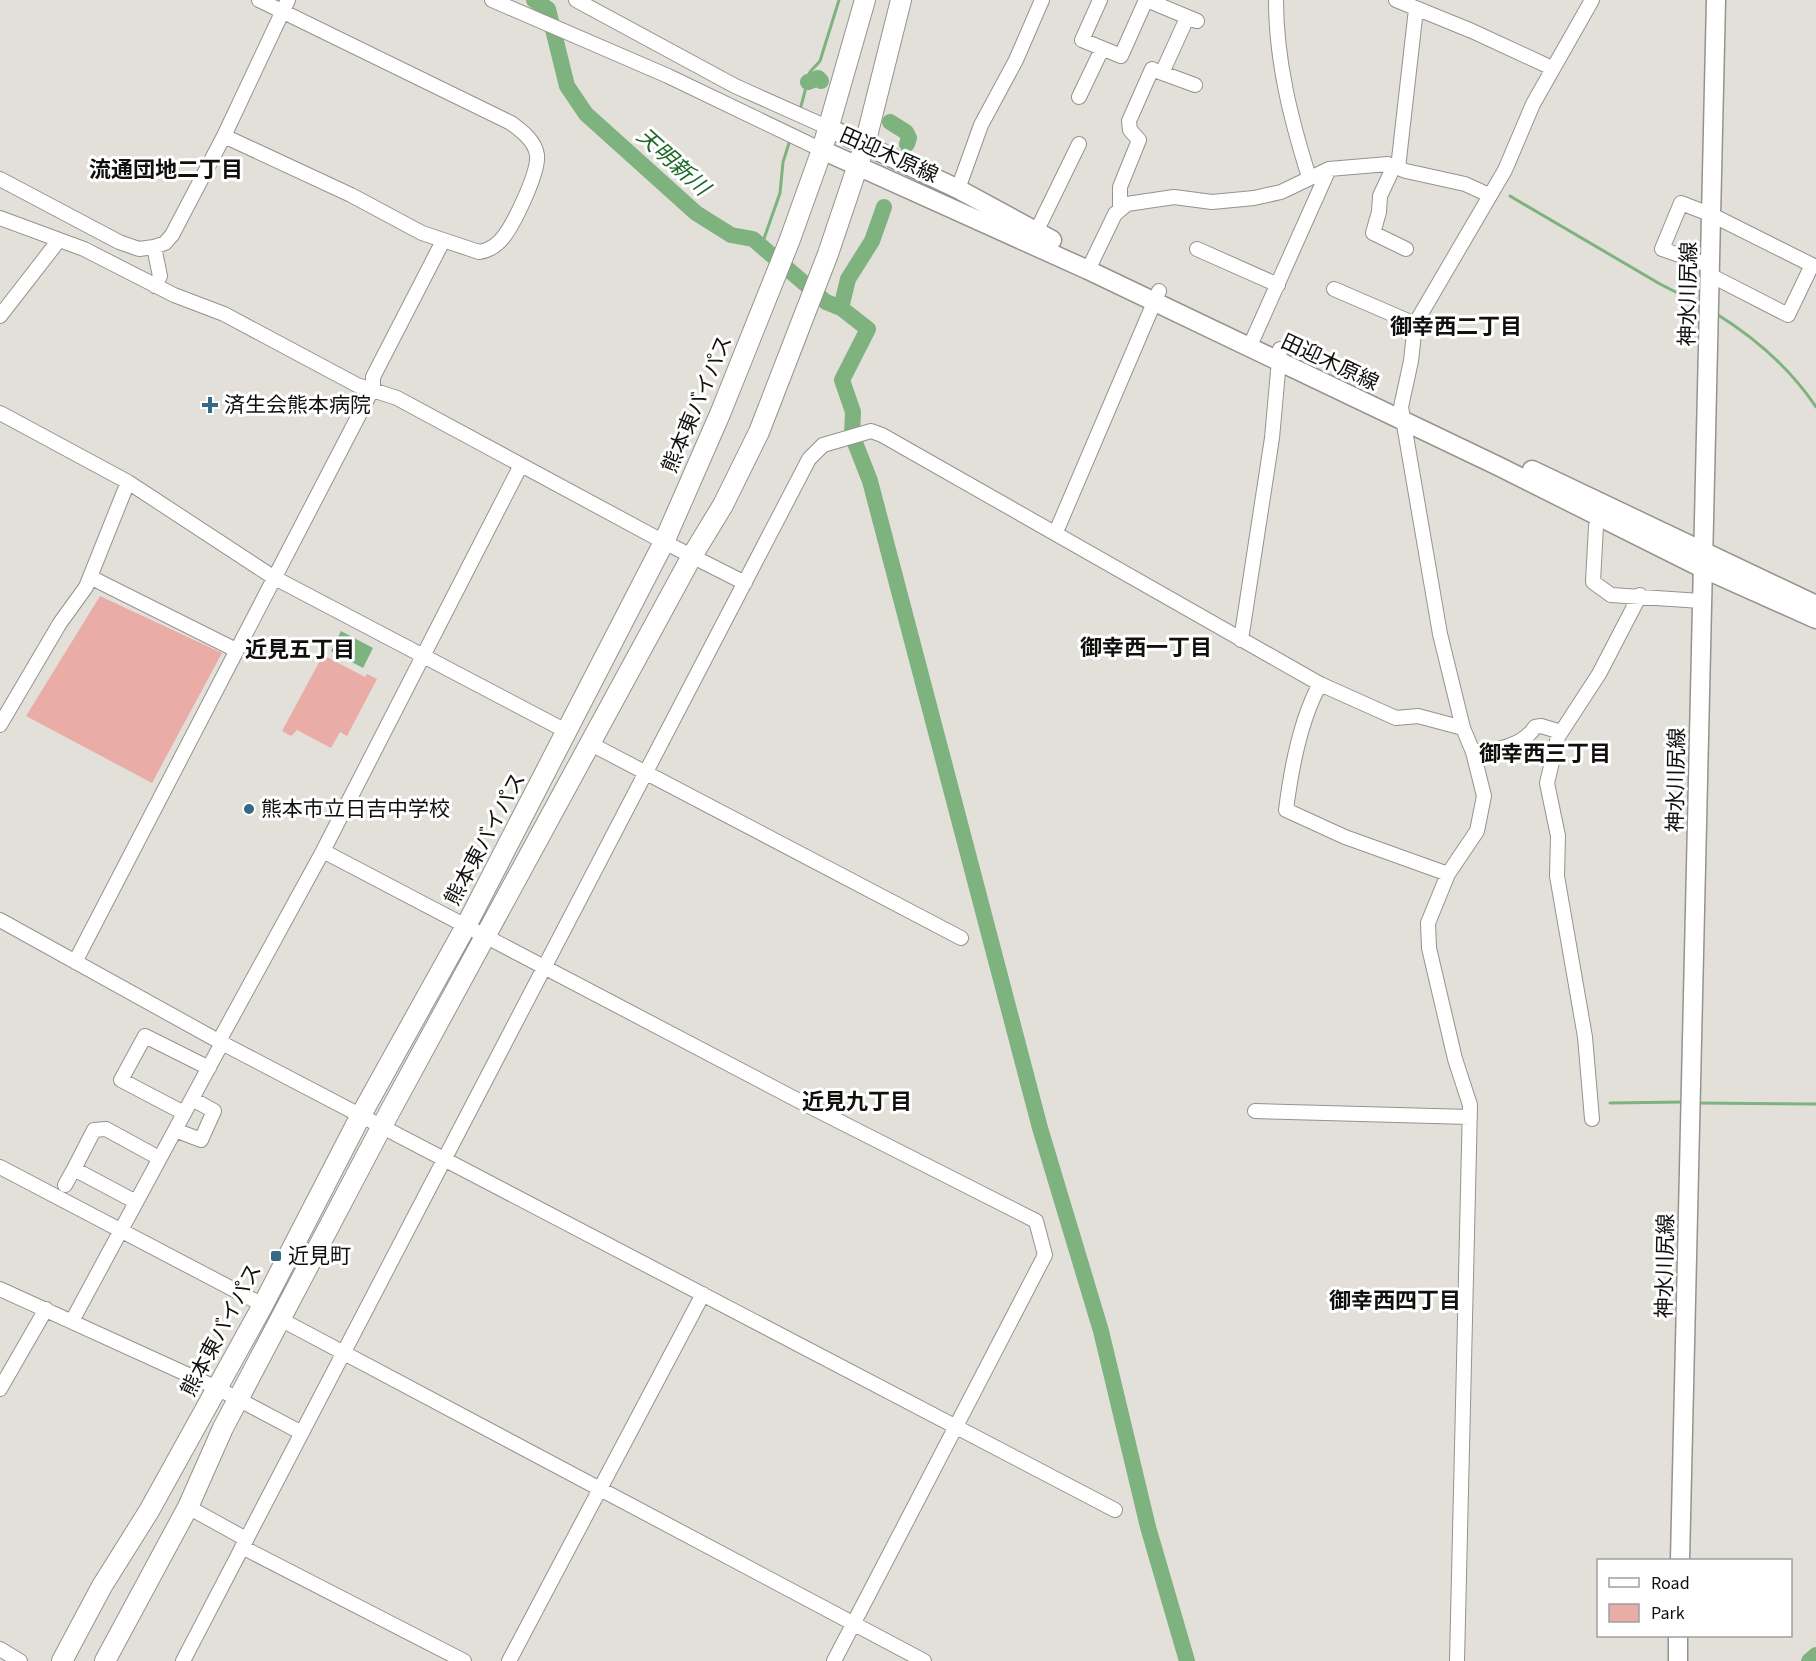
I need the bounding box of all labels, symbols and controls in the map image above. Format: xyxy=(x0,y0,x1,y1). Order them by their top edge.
street label: 田迎木原線 xyxy=(835,120,943,190)
water label: 天明新川 xyxy=(630,121,718,205)
district label: 流通団地二丁目 xyxy=(89,154,243,186)
street label: 神水川尻線 xyxy=(1672,241,1704,347)
district label: 御幸西二丁目 xyxy=(1390,311,1522,343)
street label: 田迎木原線 xyxy=(1276,326,1384,398)
street label: 熊本東バイパス xyxy=(655,331,739,477)
place label: 済生会熊本病院 xyxy=(224,390,371,420)
marker: 済生会熊本病院 xyxy=(201,396,219,414)
district label: 御幸西一丁目 xyxy=(1080,632,1212,664)
district label: 近見五丁目 xyxy=(245,634,355,666)
street label: 神水川尻線 xyxy=(1660,727,1692,833)
district label: 御幸西三丁目 xyxy=(1479,738,1611,770)
street label: 熊本東バイパス xyxy=(437,767,533,911)
place label: 熊本市立日吉中学校 xyxy=(261,794,450,824)
marker: 熊本市立日吉中学校 xyxy=(242,802,256,816)
district label: 近見九丁目 xyxy=(802,1086,912,1118)
street label: 神水川尻線 xyxy=(1649,1213,1681,1319)
place label: 近見町 xyxy=(288,1241,351,1271)
marker: 近見町 xyxy=(269,1249,283,1263)
street label: 熊本東バイパス xyxy=(173,1258,269,1402)
district label: 御幸西四丁目 xyxy=(1329,1285,1461,1317)
legend xyxy=(1597,1559,1792,1637)
text: Road xyxy=(1651,1571,1690,1596)
text: Park xyxy=(1651,1601,1685,1626)

